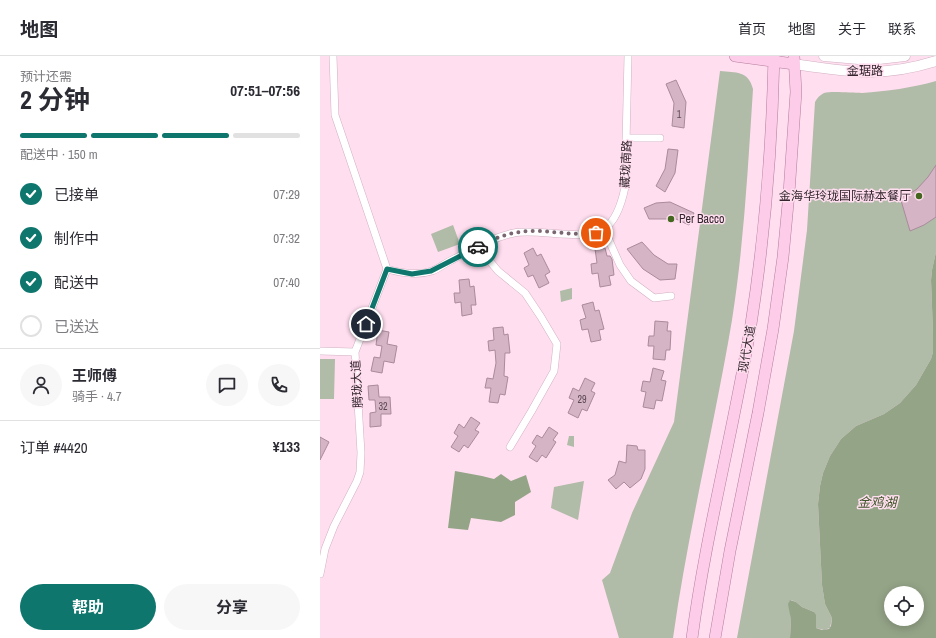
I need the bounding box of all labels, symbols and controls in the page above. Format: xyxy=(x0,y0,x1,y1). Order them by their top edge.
text: 地图 xyxy=(20,16,58,42)
text: 首页 xyxy=(738,20,766,38)
text: 地图 xyxy=(788,20,816,38)
text: 关于 xyxy=(838,20,866,38)
text: 联系 xyxy=(888,20,916,38)
street label: 金琚路 xyxy=(847,63,883,79)
text: 预计还需 xyxy=(20,68,72,85)
text: 07:51–07:56 xyxy=(230,80,300,101)
text: 2 分钟 xyxy=(20,82,90,117)
house number: 1 xyxy=(677,108,682,121)
street label: 藏珑南路 xyxy=(617,140,635,188)
text: 配送中 · 150 m xyxy=(20,146,98,163)
icon: check xyxy=(20,183,42,205)
text: 已接单 xyxy=(54,184,99,205)
text: 07:29 xyxy=(273,186,300,203)
place label: 金海华玲珑国际赫本餐厅 xyxy=(779,188,911,204)
marker: 金海华玲珑国际赫本餐厅 xyxy=(914,191,924,201)
place label: Per Bacco xyxy=(679,211,724,227)
marker: Per Bacco xyxy=(666,214,676,224)
pin xyxy=(579,216,613,250)
icon: bag xyxy=(585,222,607,244)
icon: check xyxy=(20,227,42,249)
courier xyxy=(458,227,498,267)
text: 制作中 xyxy=(54,228,99,249)
text: 07:32 xyxy=(273,230,300,247)
icon: car xyxy=(467,236,489,258)
icon: check xyxy=(20,271,42,293)
text: 配送中 xyxy=(54,272,99,293)
text: 07:40 xyxy=(273,274,300,291)
pin xyxy=(349,307,383,341)
icon: home xyxy=(355,313,377,335)
text: 已送达 xyxy=(54,316,99,337)
street label: 现代大道 xyxy=(735,324,759,374)
street label: 腾珑大道 xyxy=(348,360,366,408)
button: person xyxy=(20,364,62,406)
button: chat xyxy=(206,364,248,406)
button: phone xyxy=(258,364,300,406)
text: 王师傅 xyxy=(72,365,117,386)
text: 骑手 · 4.7 xyxy=(72,388,122,405)
house number: 29 xyxy=(577,393,587,406)
house number: 32 xyxy=(378,400,388,413)
text: ¥133 xyxy=(273,436,300,457)
text: 订单 #4420 xyxy=(20,437,88,458)
water label: 金鸡湖 xyxy=(857,494,898,511)
button: 帮助 xyxy=(20,584,156,630)
button: 分享 xyxy=(164,584,300,630)
map controls xyxy=(884,586,924,626)
button: locate xyxy=(884,586,924,626)

